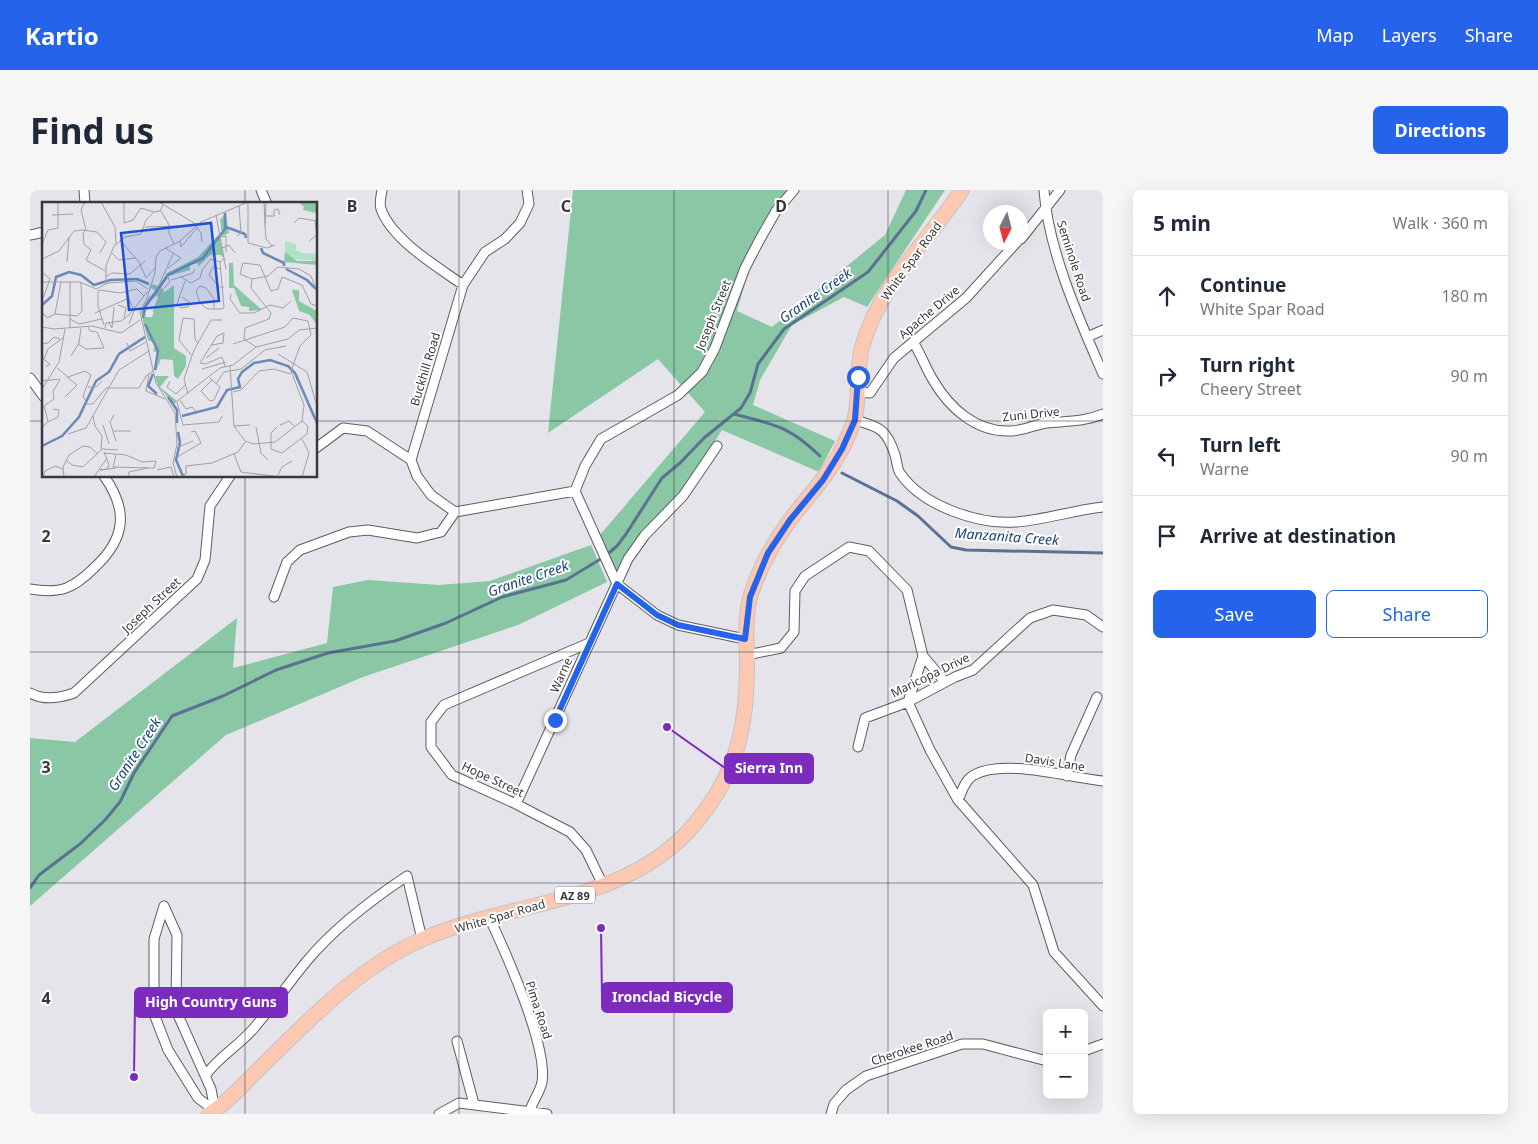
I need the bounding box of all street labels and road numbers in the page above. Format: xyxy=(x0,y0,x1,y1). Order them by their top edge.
street label: White Spar Road xyxy=(877,218,945,304)
street label: Seminole Road xyxy=(1053,218,1095,304)
street label: Joseph Street xyxy=(691,277,735,354)
street label: Apache Drive xyxy=(895,281,963,342)
street label: Buckhill Road xyxy=(406,330,444,408)
street label: Zuni Drive xyxy=(1001,403,1061,425)
street label: Joseph Street xyxy=(117,573,185,637)
street label: Maricopa Drive xyxy=(888,648,972,701)
street label: Warne xyxy=(546,655,576,695)
street label: Davis Lane xyxy=(1024,749,1087,775)
street label: Hope Street xyxy=(459,757,528,801)
road number: AZ 89 xyxy=(555,886,595,904)
street label: White Spar Road xyxy=(453,895,547,937)
street label: Pima Road xyxy=(522,979,556,1041)
street label: Cherokee Road xyxy=(869,1027,955,1069)

